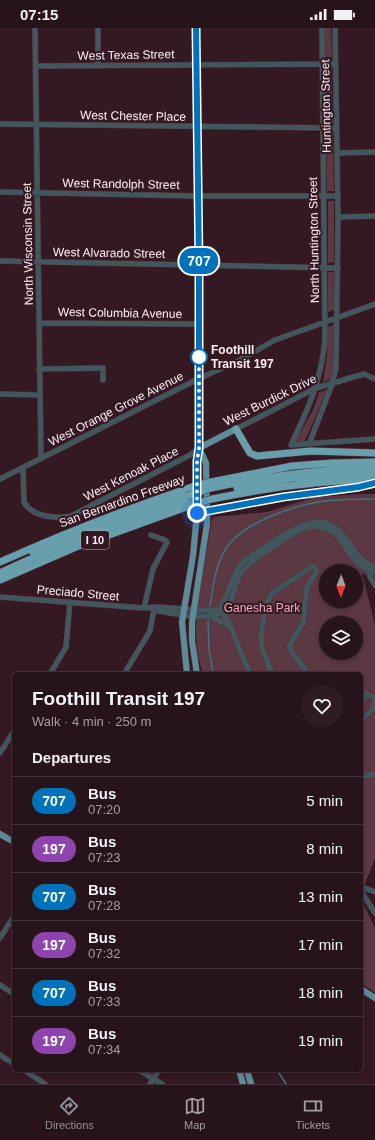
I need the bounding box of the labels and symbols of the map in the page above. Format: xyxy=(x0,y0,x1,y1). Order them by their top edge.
street label: West Texas Street xyxy=(77,47,175,63)
street label: Huntington Street xyxy=(318,59,334,153)
street label: West Chester Place xyxy=(80,108,186,124)
street label: West Randolph Street xyxy=(62,176,180,192)
street label: North Huntington Street xyxy=(306,176,322,303)
street label: North Wisconsin Street xyxy=(20,182,36,305)
street label: West Alvarado Street xyxy=(53,245,166,261)
line badge: 707 xyxy=(176,248,222,274)
street label: West Columbia Avenue xyxy=(58,305,183,321)
place label: Foothill Transit 197 xyxy=(211,343,274,371)
marker: Foothill Transit 197 xyxy=(190,348,208,366)
street label: West Orange Grove Avenue xyxy=(46,369,186,449)
street label: West Burdick Drive xyxy=(221,371,319,429)
street label: West Kenoak Place xyxy=(81,444,181,504)
street label: San Bernardino Freeway xyxy=(57,472,187,530)
your location xyxy=(187,503,207,523)
road number: I 10 xyxy=(81,531,109,549)
north arrow xyxy=(319,564,363,608)
street label: Preciado Street xyxy=(36,582,120,604)
park label: Ganesha Park xyxy=(224,601,301,615)

